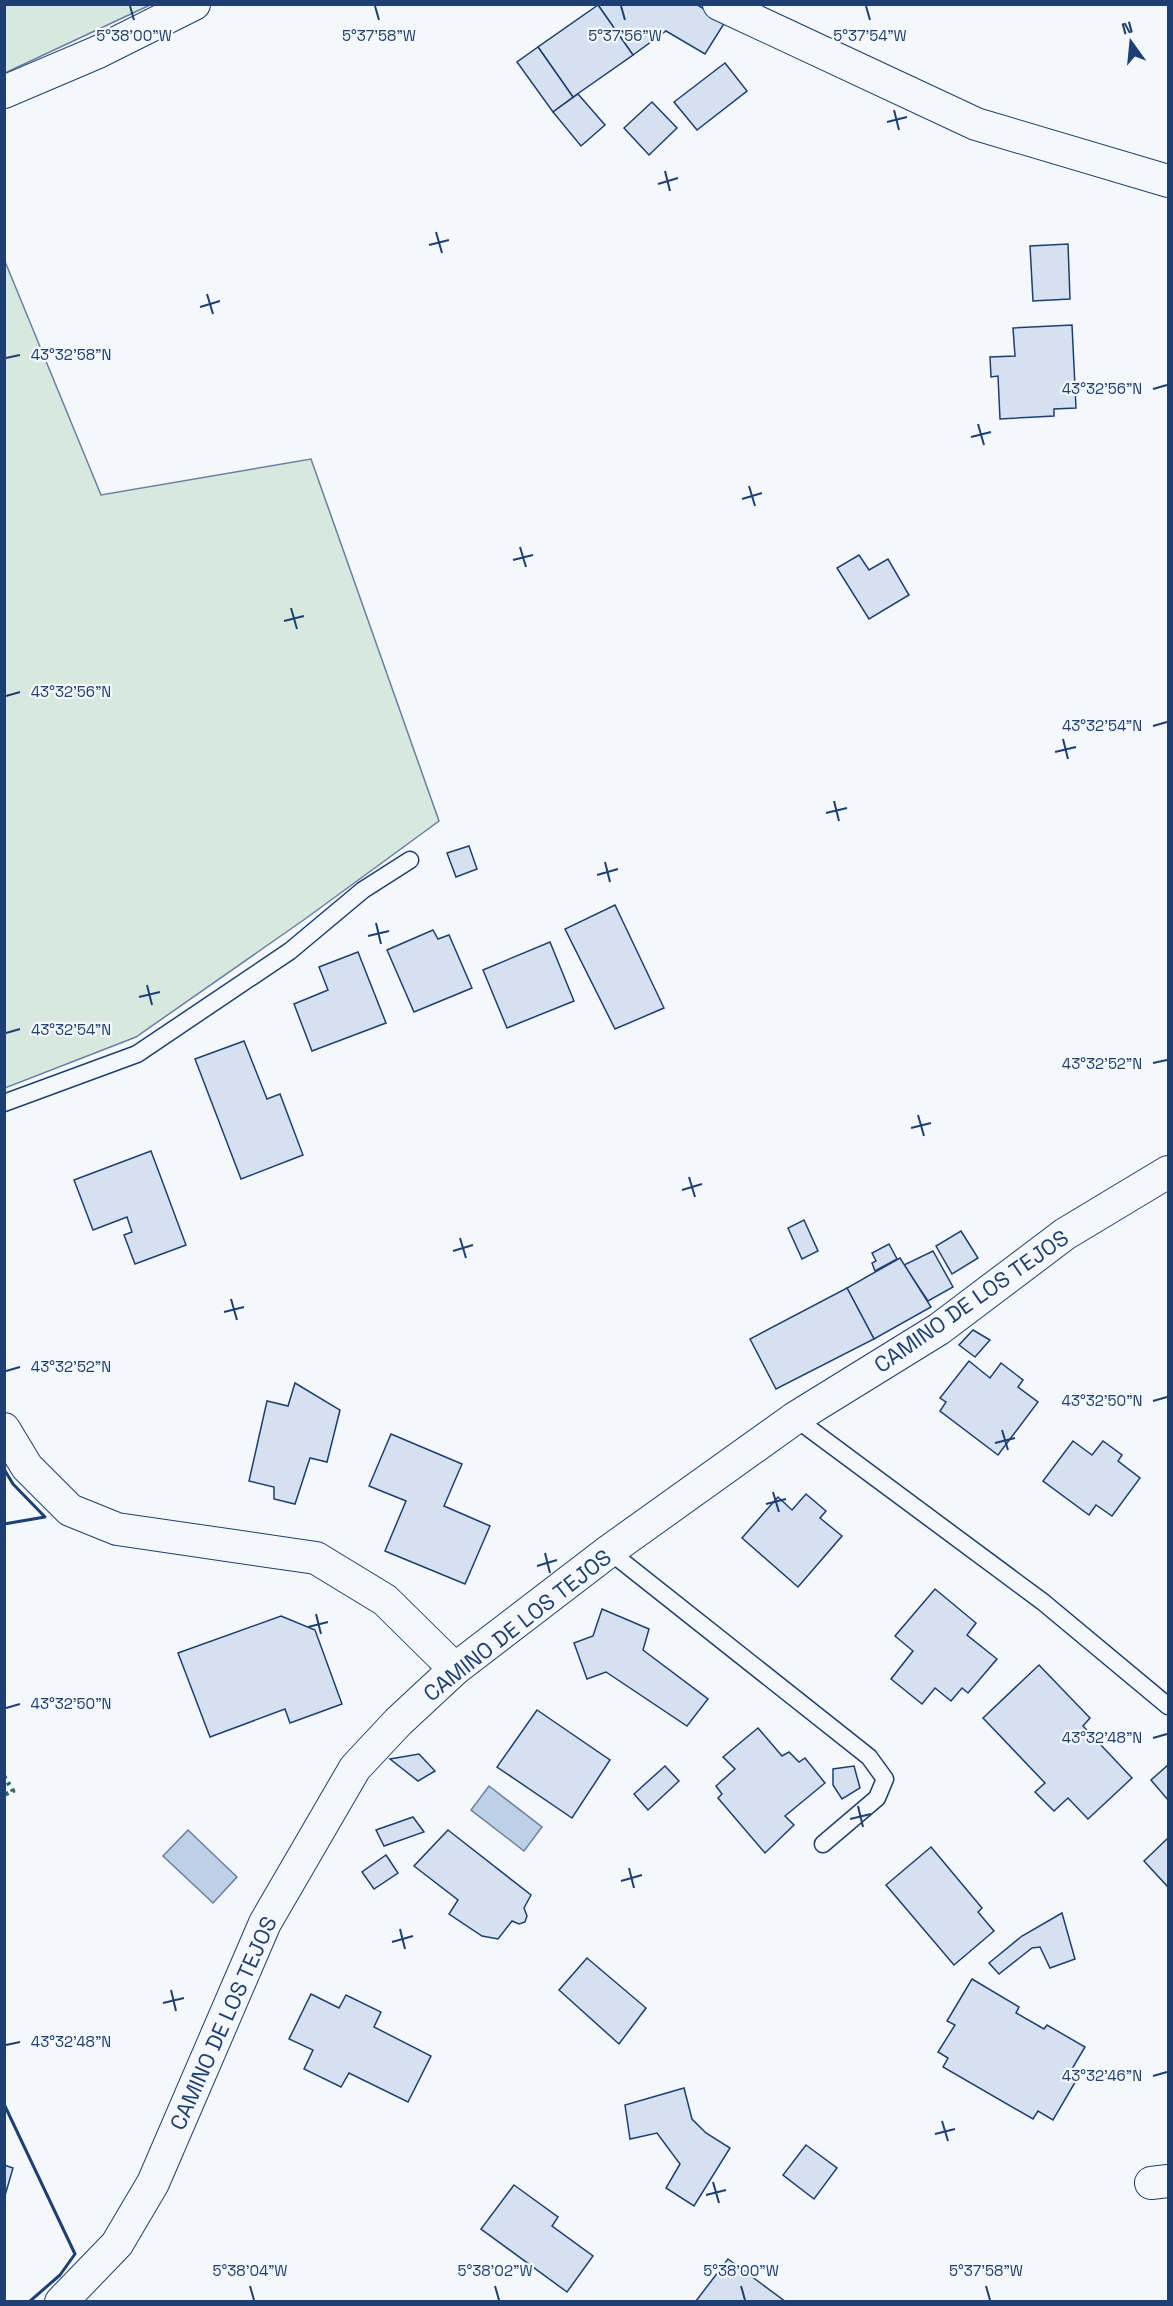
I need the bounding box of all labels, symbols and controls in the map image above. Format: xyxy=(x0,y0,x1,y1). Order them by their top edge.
north arrow xyxy=(1101,12,1161,72)
text: N xyxy=(1119,16,1135,40)
text: 5°38'00"W xyxy=(96,26,172,45)
text: 5°37'58"W xyxy=(342,26,416,45)
text: 5°37'56"W xyxy=(588,26,662,45)
text: 5°37'54"W xyxy=(833,26,907,45)
text: 43°32'58"N xyxy=(31,345,111,364)
text: 43°32'56"N xyxy=(1062,379,1142,398)
text: 43°32'56"N xyxy=(31,682,111,701)
text: 43°32'54"N xyxy=(1062,716,1142,735)
text: 43°32'54"N xyxy=(31,1020,111,1039)
text: 43°32'52"N xyxy=(1062,1054,1142,1073)
street label: CAMINO DE LOS TEJOS xyxy=(868,1223,1074,1379)
text: 43°32'52"N xyxy=(31,1357,111,1376)
text: 43°32'50"N xyxy=(1062,1391,1142,1410)
street label: CAMINO DE LOS TEJOS xyxy=(417,1543,617,1707)
text: 43°32'50"N xyxy=(31,1694,111,1713)
text: 43°32'48"N xyxy=(1062,1728,1142,1747)
street label: CAMINO DE LOS TEJOS xyxy=(163,1912,283,2134)
text: 43°32'48"N xyxy=(31,2032,111,2051)
text: 43°32'46"N xyxy=(1062,2066,1142,2085)
text: 5°38'04"W xyxy=(213,2261,287,2280)
text: 5°38'02"W xyxy=(457,2261,533,2280)
text: 5°38'00"W xyxy=(703,2261,779,2280)
text: 5°37'58"W xyxy=(949,2261,1023,2280)

